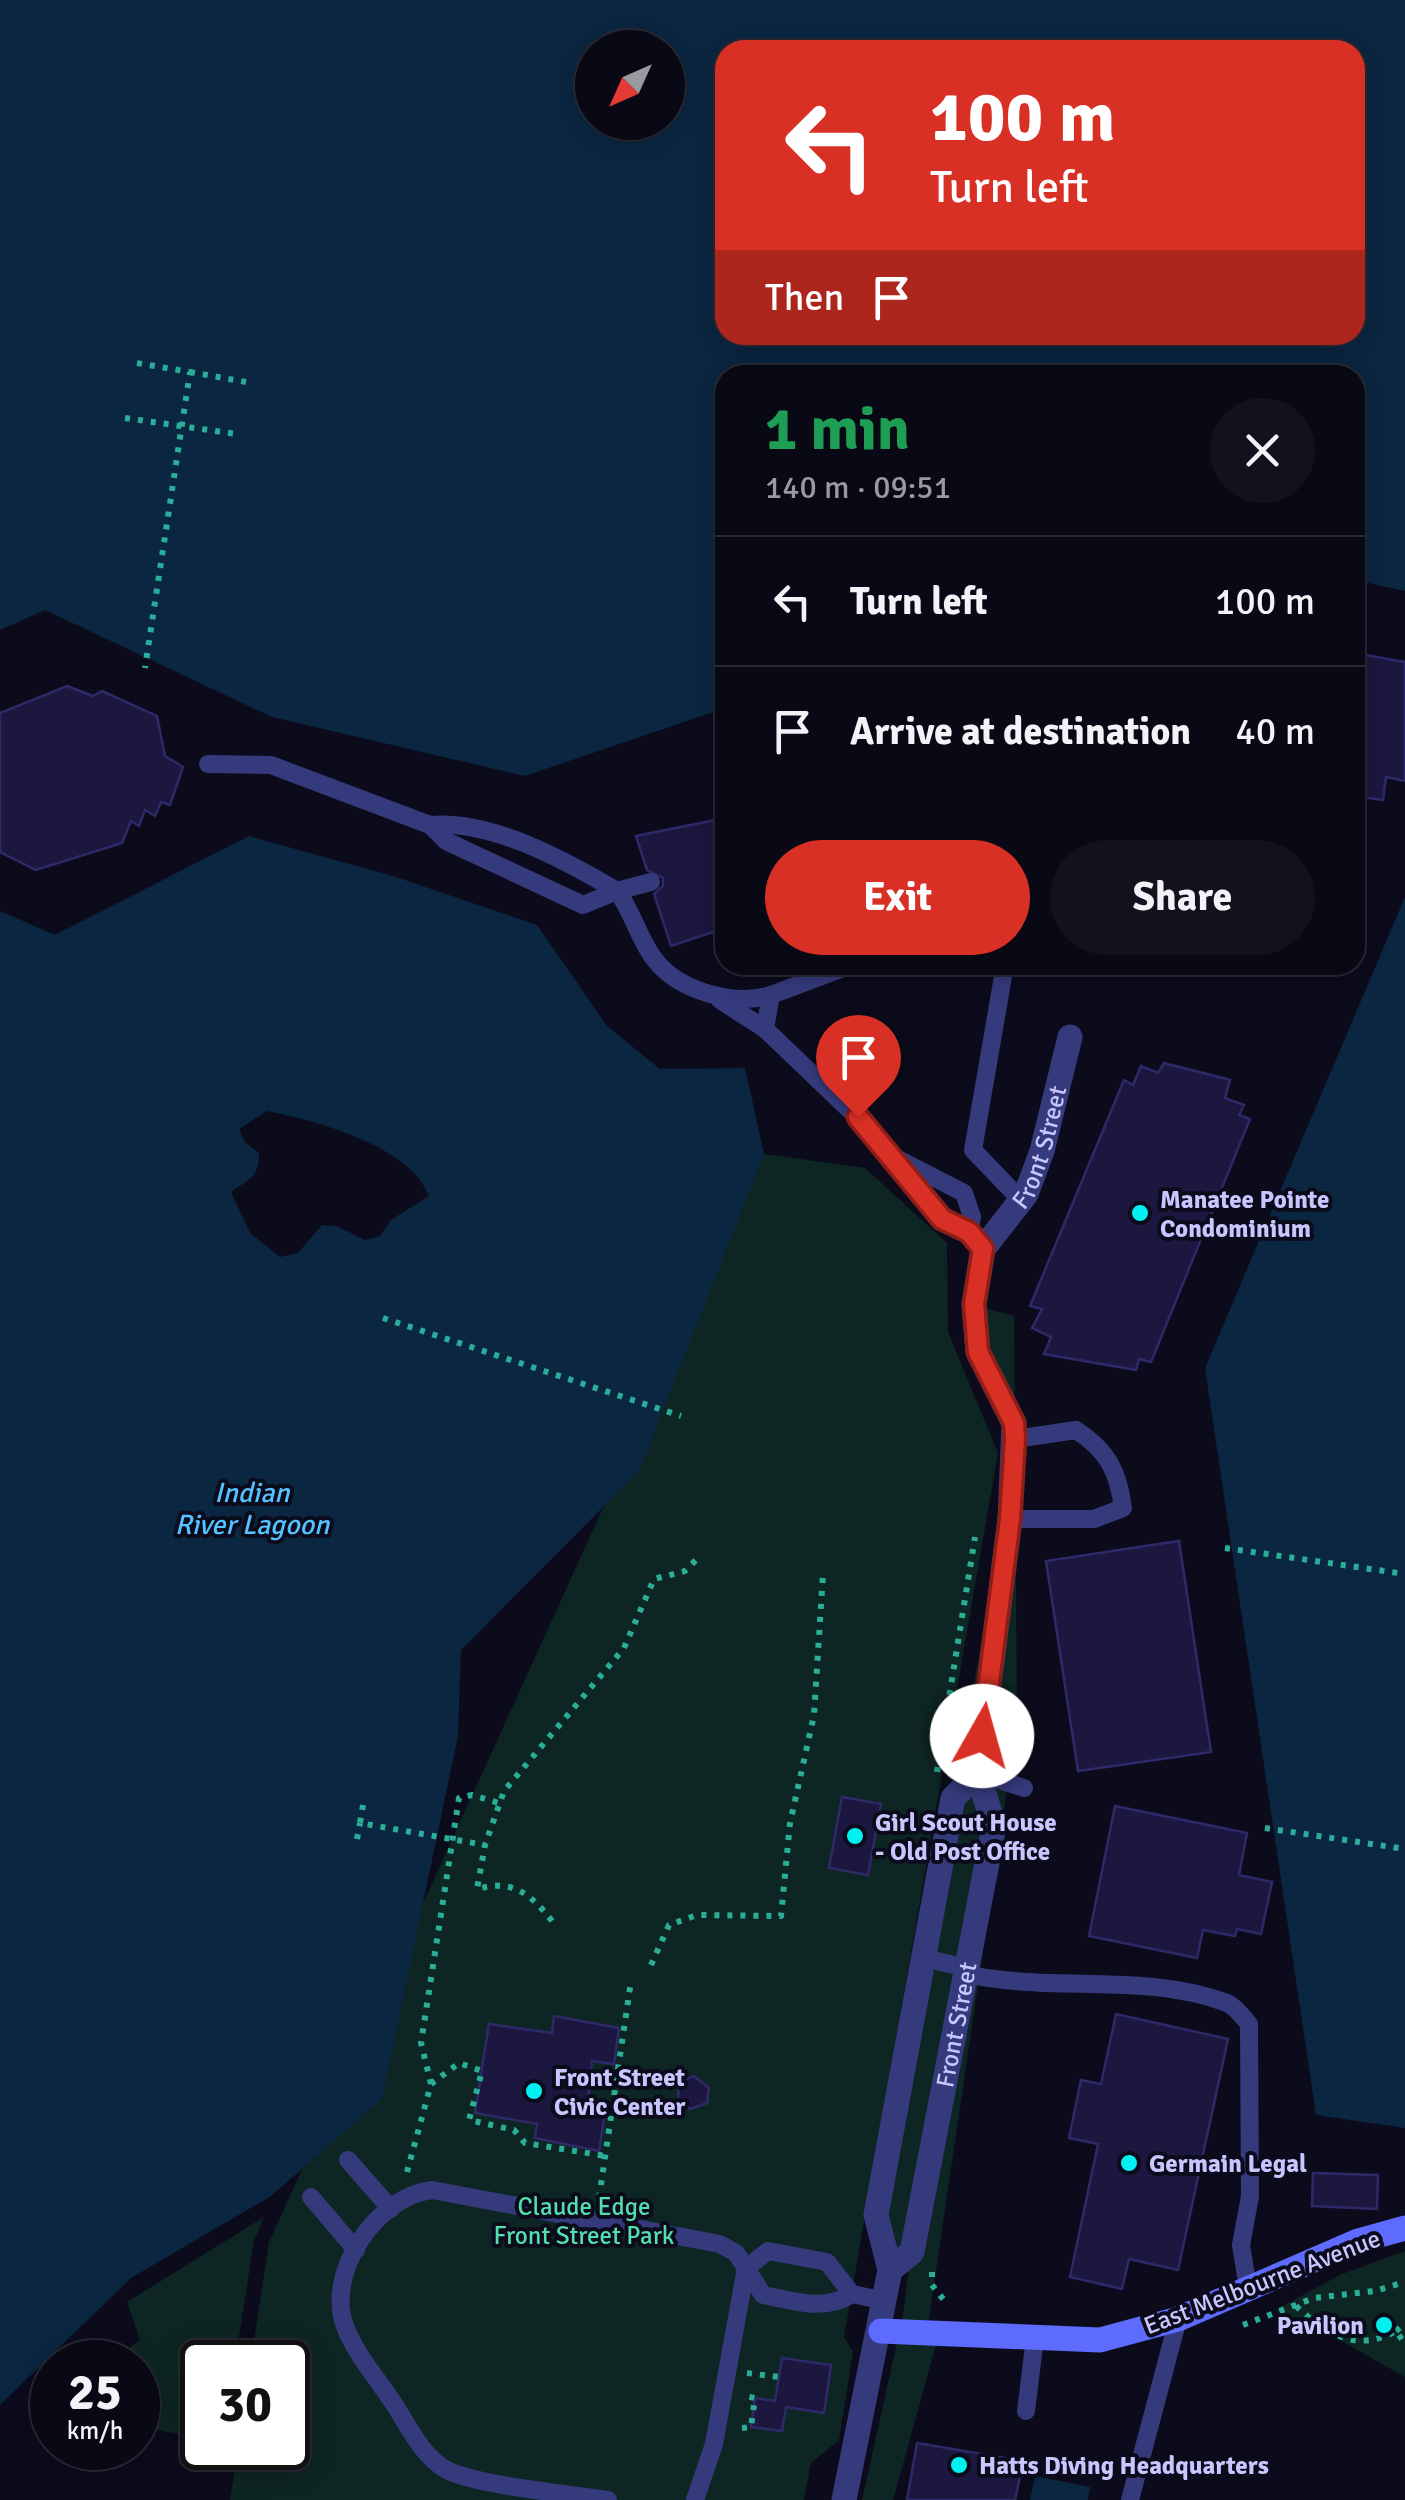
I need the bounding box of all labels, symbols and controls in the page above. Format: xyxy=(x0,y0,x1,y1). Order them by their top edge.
north arrow xyxy=(575,30,685,140)
map controls xyxy=(575,30,685,140)
text: 100 m xyxy=(930,74,1115,160)
icon: left xyxy=(765,80,895,210)
text: Turn left xyxy=(930,160,1089,215)
icon: arrive xyxy=(864,270,919,325)
text: Then xyxy=(765,274,844,321)
text: 1 min xyxy=(765,393,910,467)
button: close xyxy=(1210,398,1315,503)
text: 140 m · 09:51 xyxy=(765,468,951,507)
icon: left xyxy=(765,574,820,629)
text: Turn left xyxy=(850,578,988,625)
text: 100 m xyxy=(1215,578,1315,625)
icon: arrive xyxy=(765,704,820,759)
text: Arrive at destination xyxy=(850,708,1191,755)
text: 40 m xyxy=(1235,708,1315,755)
button: Exit xyxy=(765,840,1030,955)
button: Share xyxy=(1050,840,1315,955)
pin xyxy=(816,1015,901,1118)
icon: arrive xyxy=(831,1030,886,1085)
street label: Front Street xyxy=(1005,1082,1073,1215)
place label: Manatee Pointe Condominium xyxy=(1160,1184,1329,1244)
marker: Manatee Pointe Condominium xyxy=(1129,1202,1151,1224)
water label: Indian River Lagoon xyxy=(175,1476,330,1542)
position arrow xyxy=(930,1684,1034,1788)
place label: Girl Scout House - Old Post Office xyxy=(875,1807,1057,1867)
marker: Girl Scout House - Old Post Office xyxy=(844,1825,866,1847)
street label: Front Street xyxy=(929,1959,983,2090)
place label: Front Street Civic Center xyxy=(554,2062,686,2122)
marker: Front Street Civic Center xyxy=(523,2080,545,2102)
place label: Germain Legal xyxy=(1149,2148,1307,2179)
marker: Germain Legal xyxy=(1118,2152,1140,2174)
park label: Claude Edge Front Street Park xyxy=(494,2191,675,2251)
street label: East Melbourne Avenue xyxy=(1139,2223,1385,2341)
place label: Pavilion xyxy=(1277,2310,1364,2341)
marker: Pavilion xyxy=(1373,2314,1395,2336)
speed limit sign: 30 xyxy=(180,2340,310,2470)
text: 25 xyxy=(68,2362,122,2424)
text: km/h xyxy=(67,2415,123,2446)
place label: Hatts Diving Headquarters xyxy=(979,2450,1269,2481)
marker: Hatts Diving Headquarters xyxy=(948,2454,970,2476)

